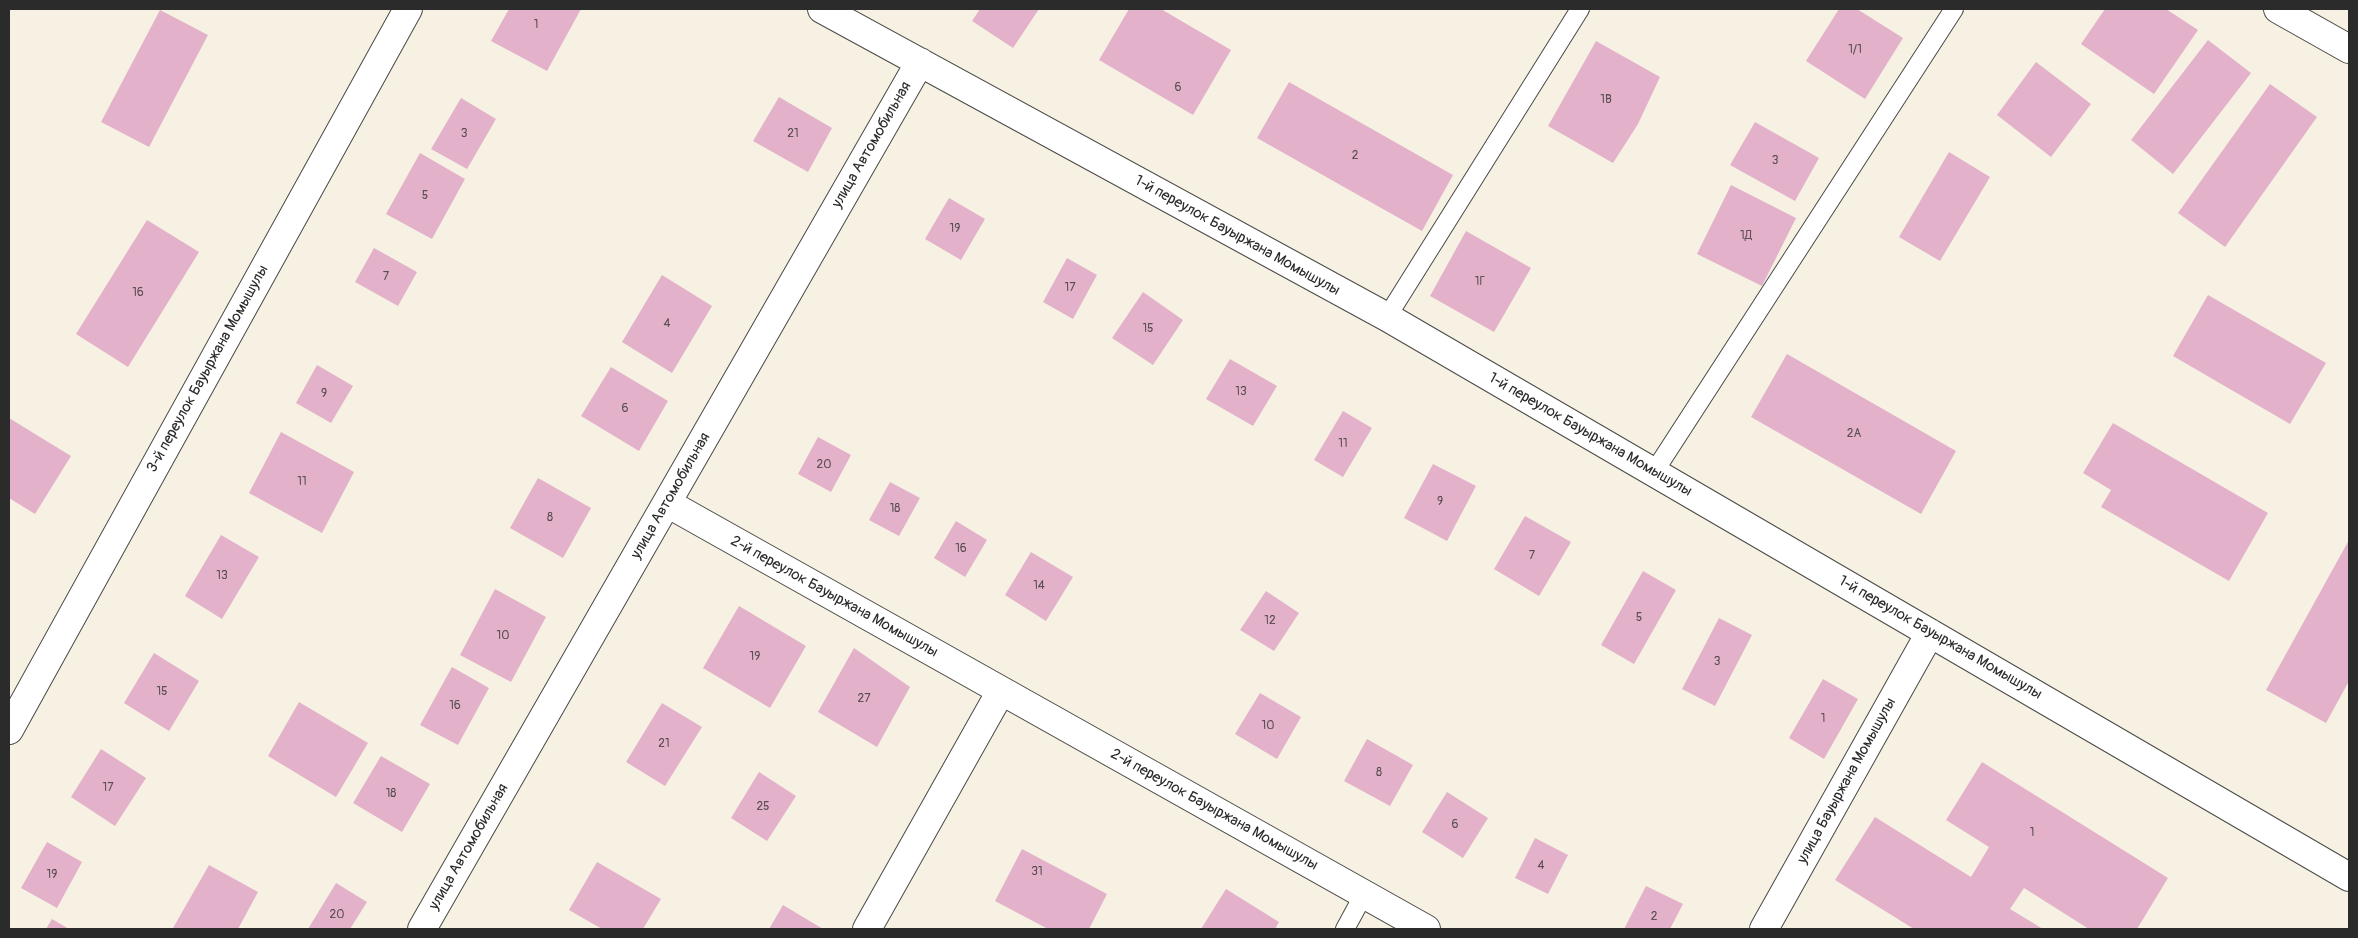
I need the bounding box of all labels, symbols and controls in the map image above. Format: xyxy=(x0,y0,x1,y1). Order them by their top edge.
house number: 1 xyxy=(534,18,538,32)
house number: 1/1 xyxy=(1848,43,1862,57)
street label: улица Автомобильная xyxy=(829,79,915,211)
house number: 6 xyxy=(1175,81,1181,95)
house number: 1В xyxy=(1600,93,1612,107)
house number: 3 xyxy=(461,127,467,141)
house number: 21 xyxy=(787,127,799,141)
house number: 2 xyxy=(1352,149,1358,163)
house number: 3 xyxy=(1772,154,1778,168)
street label: 1-й переулок Бауыржана Момышулы xyxy=(1131,172,1343,300)
house number: 5 xyxy=(422,189,428,203)
house number: 19 xyxy=(950,222,960,236)
house number: 1Д xyxy=(1740,229,1752,243)
street label: 3-й переулок Бауыржана Момышулы xyxy=(143,262,273,476)
house number: 7 xyxy=(383,270,389,284)
house number: 1Г xyxy=(1475,275,1485,289)
house number: 17 xyxy=(1064,281,1076,295)
house number: 16 xyxy=(132,286,144,300)
house number: 4 xyxy=(664,317,670,331)
house number: 15 xyxy=(1142,322,1154,336)
street label: 1-й переулок Бауыржана Момышулы xyxy=(1485,369,1695,501)
house number: 13 xyxy=(1235,385,1247,399)
house number: 9 xyxy=(321,387,327,401)
house number: 6 xyxy=(622,402,628,416)
house number: 2А xyxy=(1847,427,1861,441)
street label: улица Автомобильная xyxy=(628,430,714,562)
house number: 11 xyxy=(1338,437,1348,451)
house number: 20 xyxy=(817,458,831,472)
house number: 11 xyxy=(297,475,307,489)
house number: 9 xyxy=(1437,495,1443,509)
house number: 18 xyxy=(890,502,900,516)
house number: 8 xyxy=(547,511,553,525)
street label: 2-й переулок Бауыржана Момышулы xyxy=(727,532,941,662)
house number: 16 xyxy=(955,542,967,556)
house number: 7 xyxy=(1529,549,1535,563)
house number: 13 xyxy=(216,569,228,583)
street label: 1-й переулок Бауыржана Момышулы xyxy=(1835,572,2045,704)
house number: 14 xyxy=(1033,579,1045,593)
house number: 5 xyxy=(1636,611,1642,625)
house number: 12 xyxy=(1264,614,1276,628)
house number: 10 xyxy=(497,629,509,643)
house number: 19 xyxy=(750,650,760,664)
house number: 3 xyxy=(1714,655,1720,669)
house number: 15 xyxy=(156,685,168,699)
house number: 27 xyxy=(857,692,871,706)
street label: улица Бауыржана Момышулы xyxy=(1794,695,1900,867)
house number: 16 xyxy=(449,699,461,713)
house number: 1 xyxy=(1821,712,1825,726)
house number: 10 xyxy=(1262,719,1274,733)
house number: 21 xyxy=(658,737,670,751)
street label: 2-й переулок Бауыржана Момышулы xyxy=(1107,745,1321,875)
house number: 8 xyxy=(1376,766,1382,780)
house number: 17 xyxy=(102,781,114,795)
street label: улица Автомобильная xyxy=(426,781,512,913)
house number: 18 xyxy=(386,787,396,801)
house number: 25 xyxy=(756,800,770,814)
house number: 6 xyxy=(1452,818,1458,832)
house number: 1 xyxy=(2030,826,2034,840)
house number: 4 xyxy=(1538,859,1544,873)
house number: 31 xyxy=(1031,865,1043,879)
house number: 19 xyxy=(47,868,57,882)
house number: 20 xyxy=(330,908,344,922)
house number: 2 xyxy=(1651,910,1657,924)

